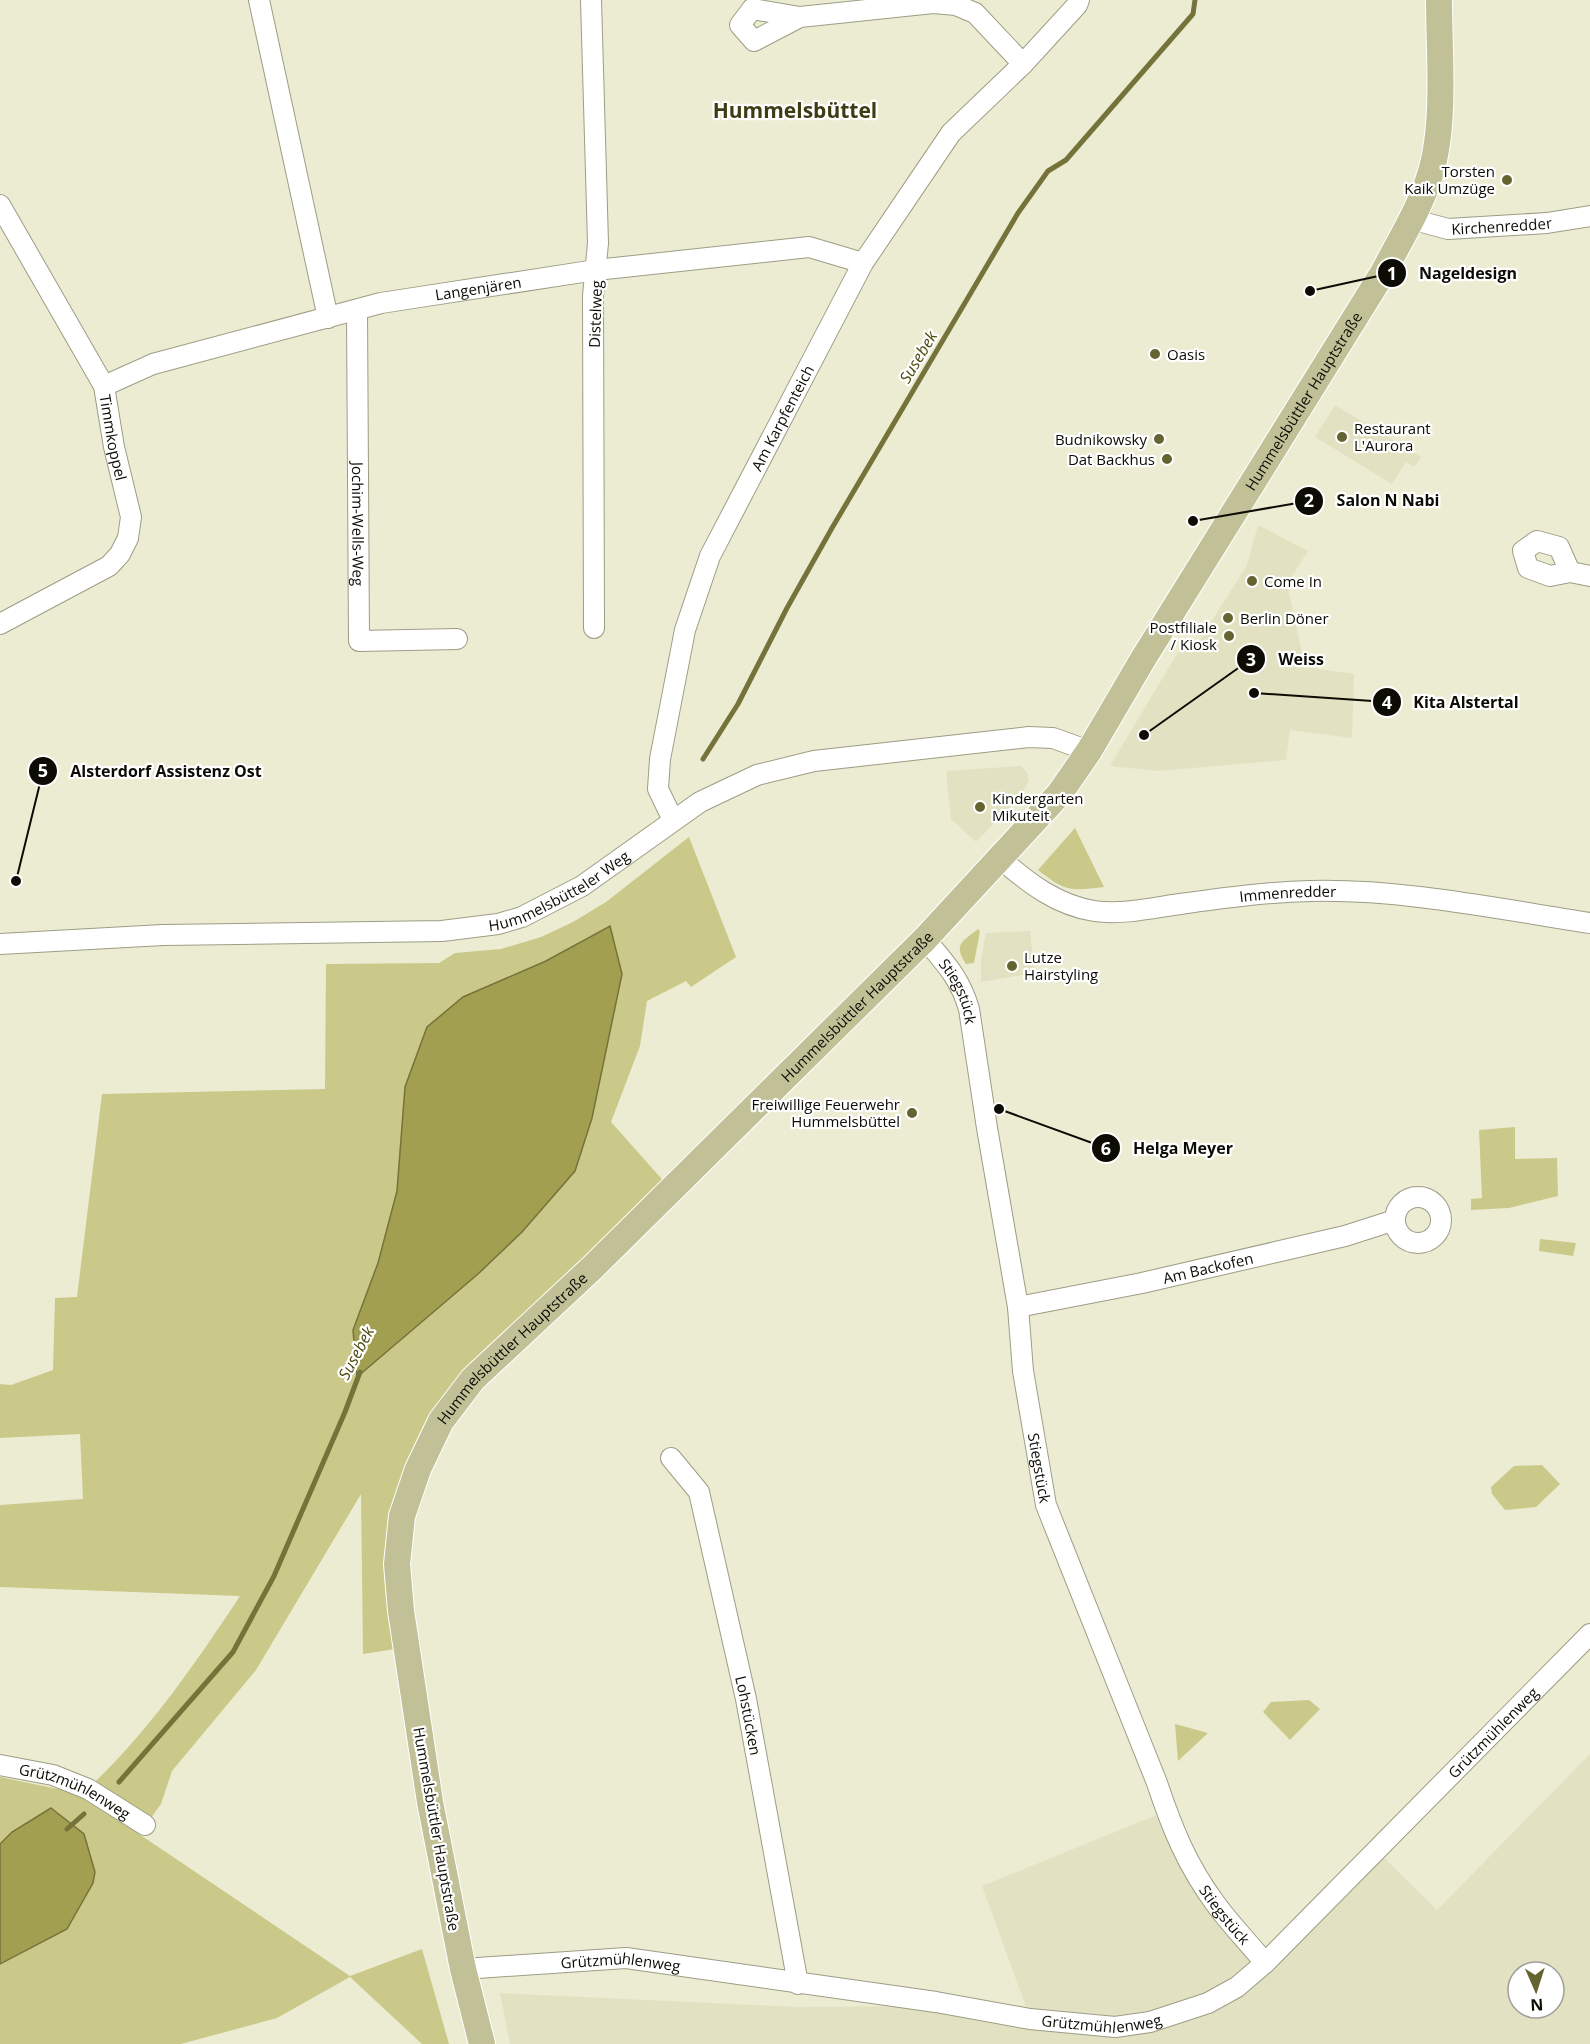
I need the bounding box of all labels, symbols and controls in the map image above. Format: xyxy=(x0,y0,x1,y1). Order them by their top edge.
district label: Hummelsbüttel xyxy=(713,96,877,124)
place label: Torsten Kaik Umzüge xyxy=(1404,161,1495,198)
marker: Torsten Kaik Umzüge xyxy=(1500,173,1514,187)
street label: Kirchenredder xyxy=(1451,212,1553,239)
callout: Nageldesign xyxy=(1377,256,1529,290)
text: 1 xyxy=(1387,261,1397,285)
text: Nageldesign xyxy=(1419,262,1517,284)
street label: Langenjären xyxy=(434,272,523,305)
street label: Distelweg xyxy=(584,280,606,348)
street label: Hummelsbüttler Hauptstraße xyxy=(1240,308,1366,494)
water label: Susebek xyxy=(894,326,943,387)
place label: Oasis xyxy=(1167,344,1205,364)
marker: Oasis xyxy=(1148,347,1162,361)
street label: Am Karpfenteich xyxy=(746,361,818,474)
street label: Timmkoppel xyxy=(96,393,132,483)
place label: Restaurant L'Aurora xyxy=(1354,418,1431,455)
place label: Budnikowsky xyxy=(1055,429,1147,449)
marker: Restaurant L'Aurora xyxy=(1335,430,1349,444)
marker: Budnikowsky xyxy=(1152,432,1166,446)
place label: Dat Backhus xyxy=(1068,449,1155,469)
marker: Dat Backhus xyxy=(1160,452,1174,466)
street label: Jochim-Wells-Weg xyxy=(348,460,369,586)
callout: Salon N Nabi xyxy=(1294,484,1451,518)
text: 2 xyxy=(1304,488,1314,512)
text: Salon N Nabi xyxy=(1337,489,1439,511)
place label: Come In xyxy=(1264,571,1322,591)
marker: Come In xyxy=(1245,574,1259,588)
place label: Berlin Döner xyxy=(1240,608,1329,628)
marker: Berlin Döner xyxy=(1221,611,1235,625)
place label: Postfiliale / Kiosk xyxy=(1150,617,1217,654)
marker: Postfiliale / Kiosk xyxy=(1222,629,1236,643)
callout: Weiss xyxy=(1236,642,1336,676)
text: 3 xyxy=(1246,647,1256,671)
text: Weiss xyxy=(1278,648,1324,670)
callout: Kita Alstertal xyxy=(1372,685,1531,719)
text: 4 xyxy=(1382,690,1392,714)
text: Kita Alstertal xyxy=(1413,691,1519,713)
callout: Alsterdorf Assistenz Ost xyxy=(28,754,273,788)
text: 5 xyxy=(38,758,48,782)
text: Alsterdorf Assistenz Ost xyxy=(70,760,262,782)
place label: Kindergarten Mikuteit xyxy=(992,788,1083,825)
marker: Kindergarten Mikuteit xyxy=(973,800,987,814)
street label: Hummelsbütteler Weg xyxy=(487,846,633,935)
street label: Immenredder xyxy=(1238,881,1336,906)
street label: Hummelsbüttler Hauptstraße xyxy=(776,927,938,1086)
place label: Lutze Hairstyling xyxy=(1024,947,1098,984)
street label: Stiegstück xyxy=(935,954,981,1025)
marker: Lutze Hairstyling xyxy=(1005,959,1019,973)
place label: Freiwillige Feuerwehr Hummelsbüttel xyxy=(751,1094,900,1131)
marker: Freiwillige Feuerwehr Hummelsbüttel xyxy=(905,1106,919,1120)
callout: Helga Meyer xyxy=(1091,1131,1245,1165)
text: 6 xyxy=(1101,1136,1111,1160)
text: Helga Meyer xyxy=(1133,1137,1233,1159)
street label: Am Backofen xyxy=(1161,1248,1255,1288)
street label: Hummelsbüttler Hauptstraße xyxy=(432,1268,591,1428)
water label: Susebek xyxy=(333,1322,380,1383)
street label: Stiegstück xyxy=(1024,1431,1055,1505)
street label: Lohstücken xyxy=(731,1674,766,1757)
street label: Grützmühlenweg xyxy=(1443,1682,1542,1782)
street label: Hummelsbüttler Hauptstraße xyxy=(409,1726,465,1932)
street label: Grützmühlenweg xyxy=(18,1759,134,1823)
street label: Stiegstück xyxy=(1195,1881,1255,1949)
street label: Grützmühlenweg xyxy=(560,1948,682,1976)
north arrow xyxy=(1506,1960,1566,2020)
text: N xyxy=(1530,1994,1544,2016)
street label: Grützmühlenweg xyxy=(1041,2009,1164,2037)

